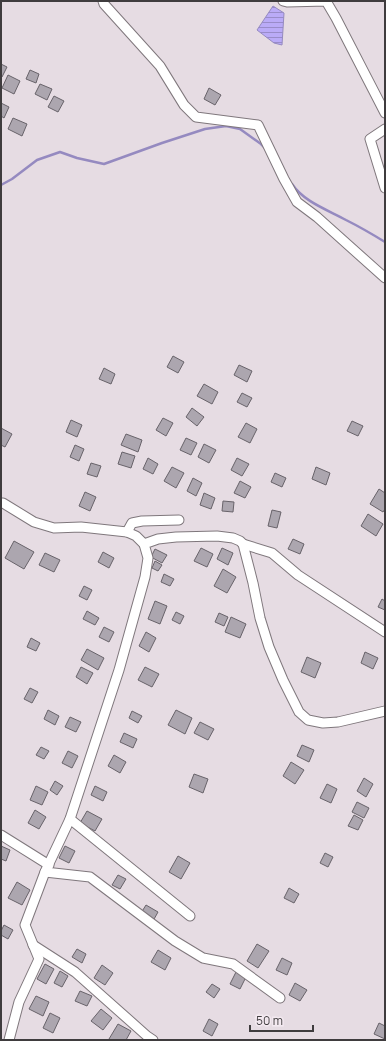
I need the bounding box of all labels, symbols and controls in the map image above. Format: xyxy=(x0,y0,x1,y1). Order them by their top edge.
scale bar xyxy=(250,1007,313,1033)
text: 50 m xyxy=(256,1012,283,1029)

